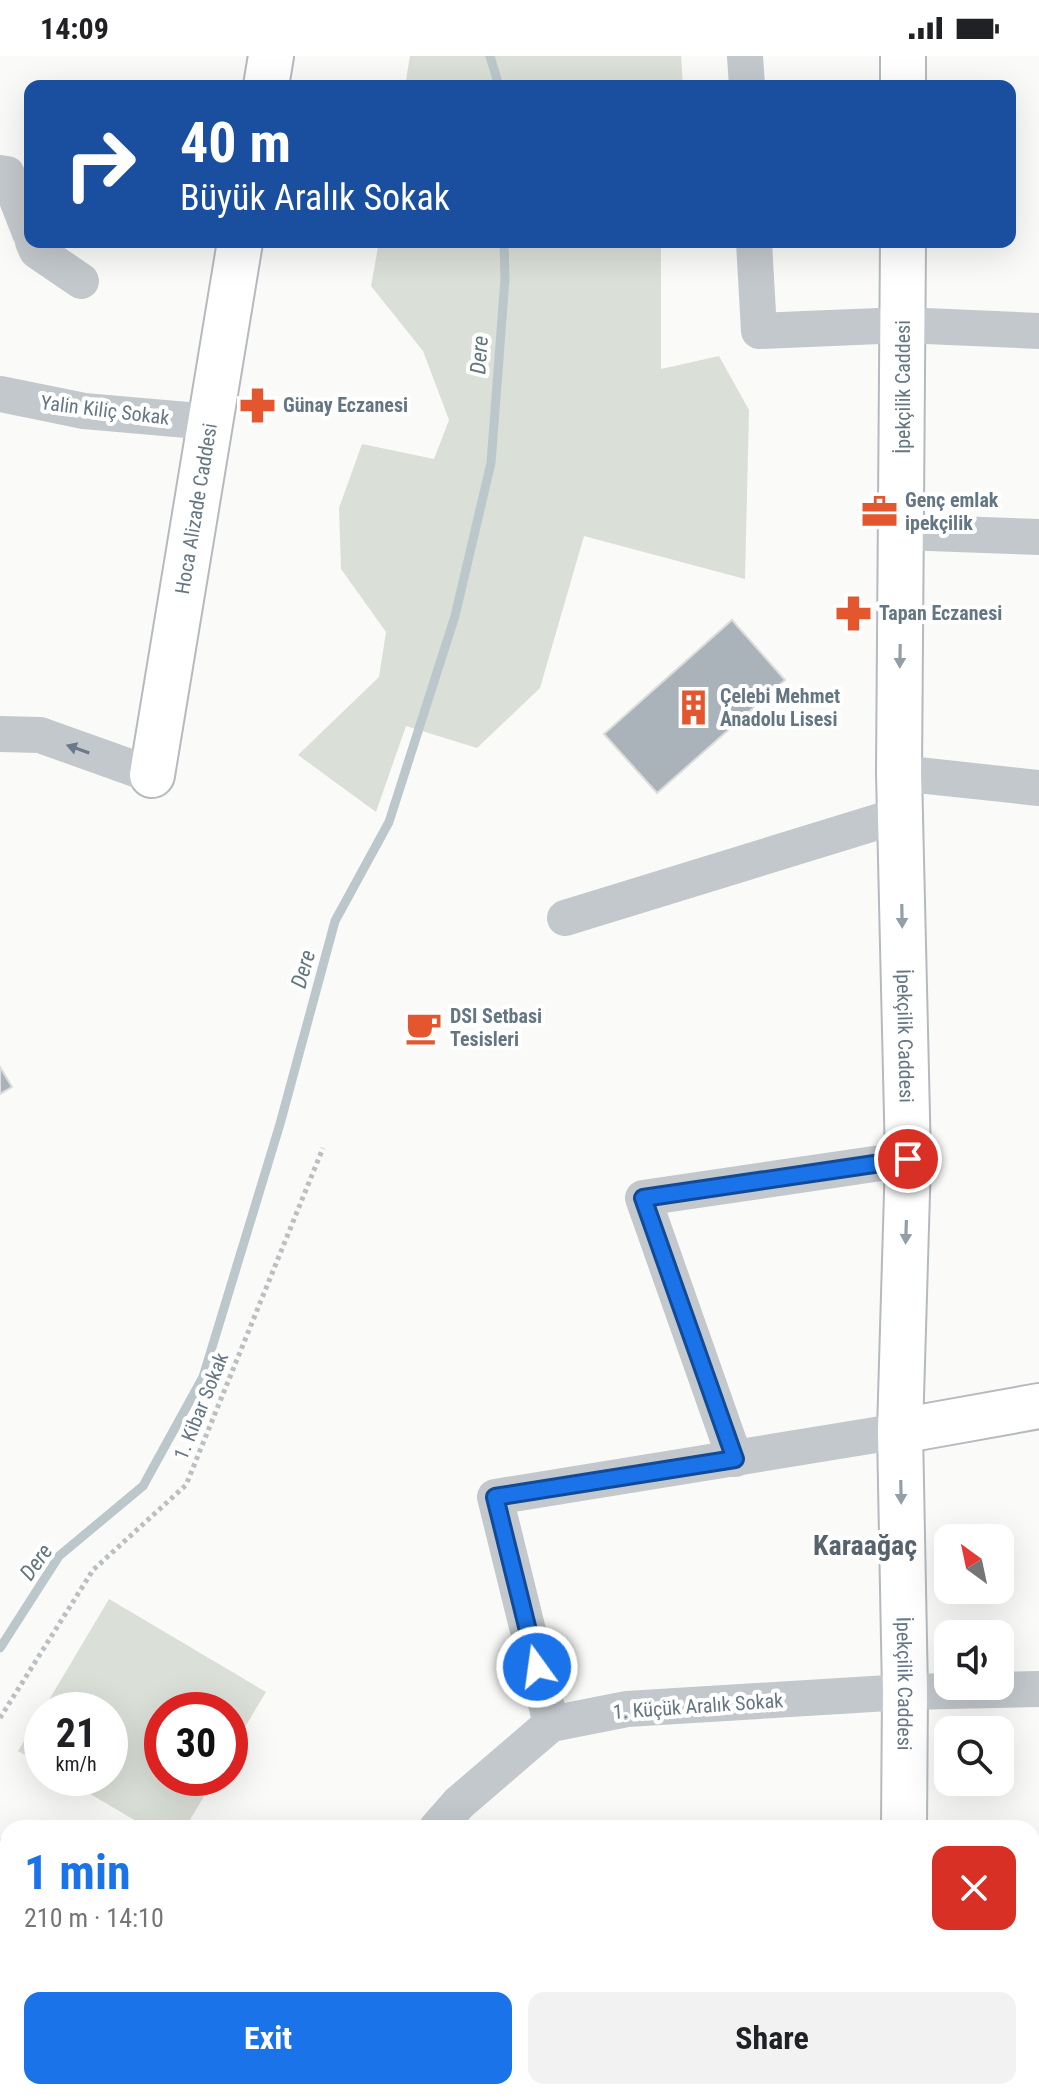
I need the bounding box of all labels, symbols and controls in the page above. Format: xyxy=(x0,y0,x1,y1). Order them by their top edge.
text: 14:09 xyxy=(40,11,109,46)
text: 40 m xyxy=(180,110,291,176)
icon: right xyxy=(48,112,152,216)
text: Büyük Aralık Sokak xyxy=(180,177,450,219)
street label: İpekçilik Caddesi xyxy=(891,320,915,454)
water label: Dere xyxy=(465,335,493,375)
pharmacy icon: Günay Eczanesi xyxy=(238,386,276,424)
street label: Yalin Kiliç Sokak xyxy=(39,390,171,430)
place label: Günay Eczanesi xyxy=(283,393,408,417)
street label: Hoca Alizade Caddesi xyxy=(170,421,222,596)
place label: Genç emlak ipekçilik xyxy=(905,488,999,535)
office icon: Genç emlak ipekçilik xyxy=(860,493,898,531)
pharmacy icon: Tapan Eczanesi xyxy=(834,594,872,632)
place label: Tapan Eczanesi xyxy=(879,601,1002,625)
one-way arrow xyxy=(894,644,907,669)
place label: Çelebi Mehmet Anadolu Lisesi xyxy=(720,684,840,731)
building icon: Çelebi Mehmet Anadolu Lisesi xyxy=(675,688,713,726)
one-way arrow xyxy=(66,742,90,755)
one-way arrow xyxy=(896,904,908,929)
water label: Dere xyxy=(286,947,320,991)
street label: İpekçilik Caddesi xyxy=(892,969,919,1103)
place label: DSI Setbasi Tesisleri xyxy=(450,1004,542,1051)
cafe icon: DSI Setbasi Tesisleri xyxy=(405,1008,443,1046)
pin xyxy=(874,1125,942,1193)
icon: arrive xyxy=(886,1137,930,1181)
one-way arrow xyxy=(899,1220,912,1245)
street label: 1. Kibar Sokak xyxy=(169,1349,233,1463)
one-way arrow xyxy=(895,1480,907,1505)
north arrow xyxy=(934,1524,1014,1604)
map controls xyxy=(934,1524,1014,1796)
district label: Karaağaç xyxy=(813,1529,917,1562)
water label: Dere xyxy=(15,1539,57,1585)
street label: İpekçilik Caddesi xyxy=(892,1617,917,1751)
button: sound xyxy=(934,1620,1014,1700)
position arrow xyxy=(495,1625,579,1709)
street label: 1. Küçük Aralık Sokak xyxy=(612,1688,784,1724)
speed limit sign: 30 xyxy=(144,1692,248,1796)
text: 21 xyxy=(56,1710,96,1757)
button: search xyxy=(934,1716,1014,1796)
text: km/h xyxy=(55,1752,97,1776)
text: 1 min xyxy=(24,1844,131,1901)
button: close xyxy=(932,1846,1016,1930)
text: 210 m · 14:10 xyxy=(24,1903,164,1933)
button: Exit xyxy=(24,1992,512,2084)
button: Share xyxy=(528,1992,1016,2084)

